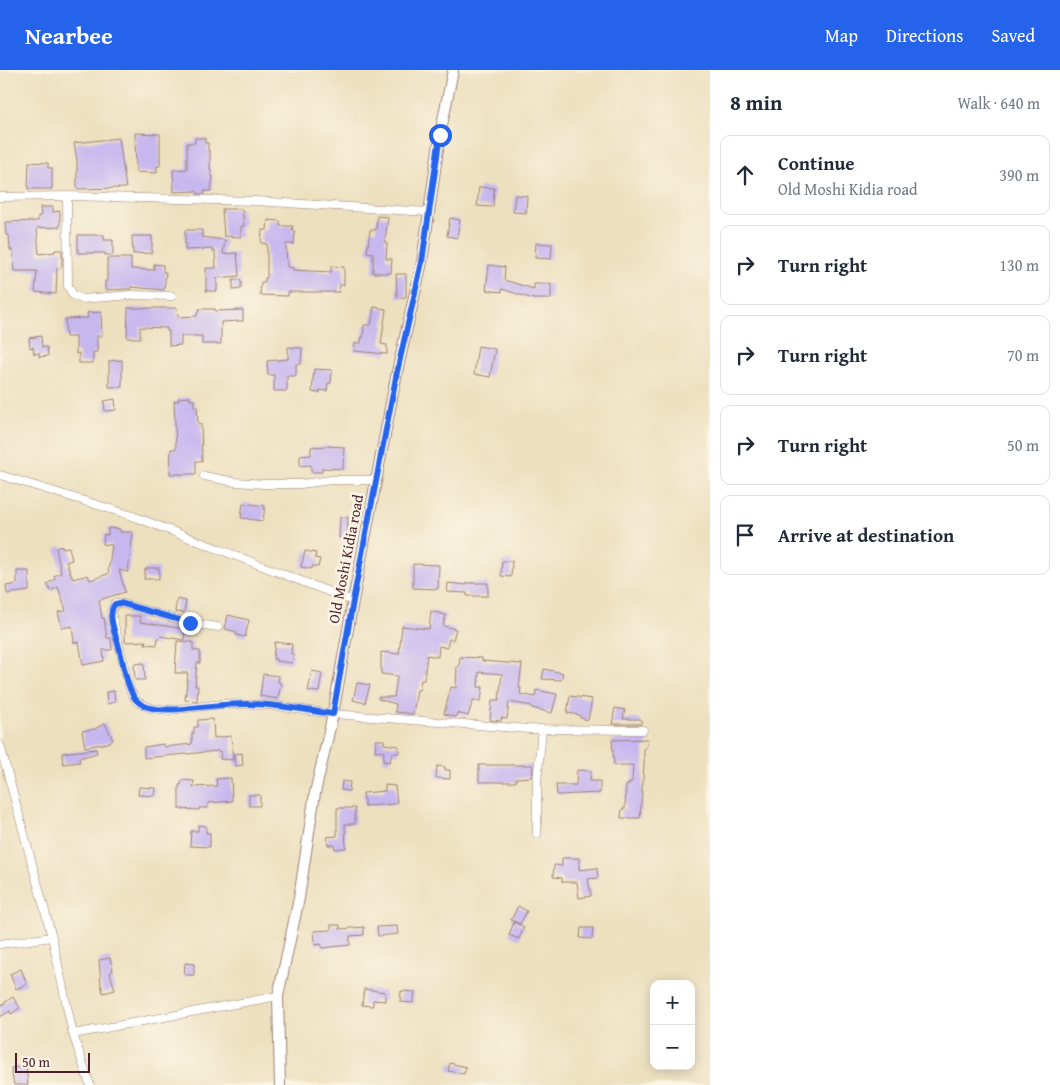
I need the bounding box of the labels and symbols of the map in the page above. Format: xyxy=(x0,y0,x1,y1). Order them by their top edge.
route start xyxy=(429,124,452,147)
street label: Old Moshi Kidia road xyxy=(323,493,368,625)
route end xyxy=(179,612,202,635)
scale bar xyxy=(15,1050,90,1073)

